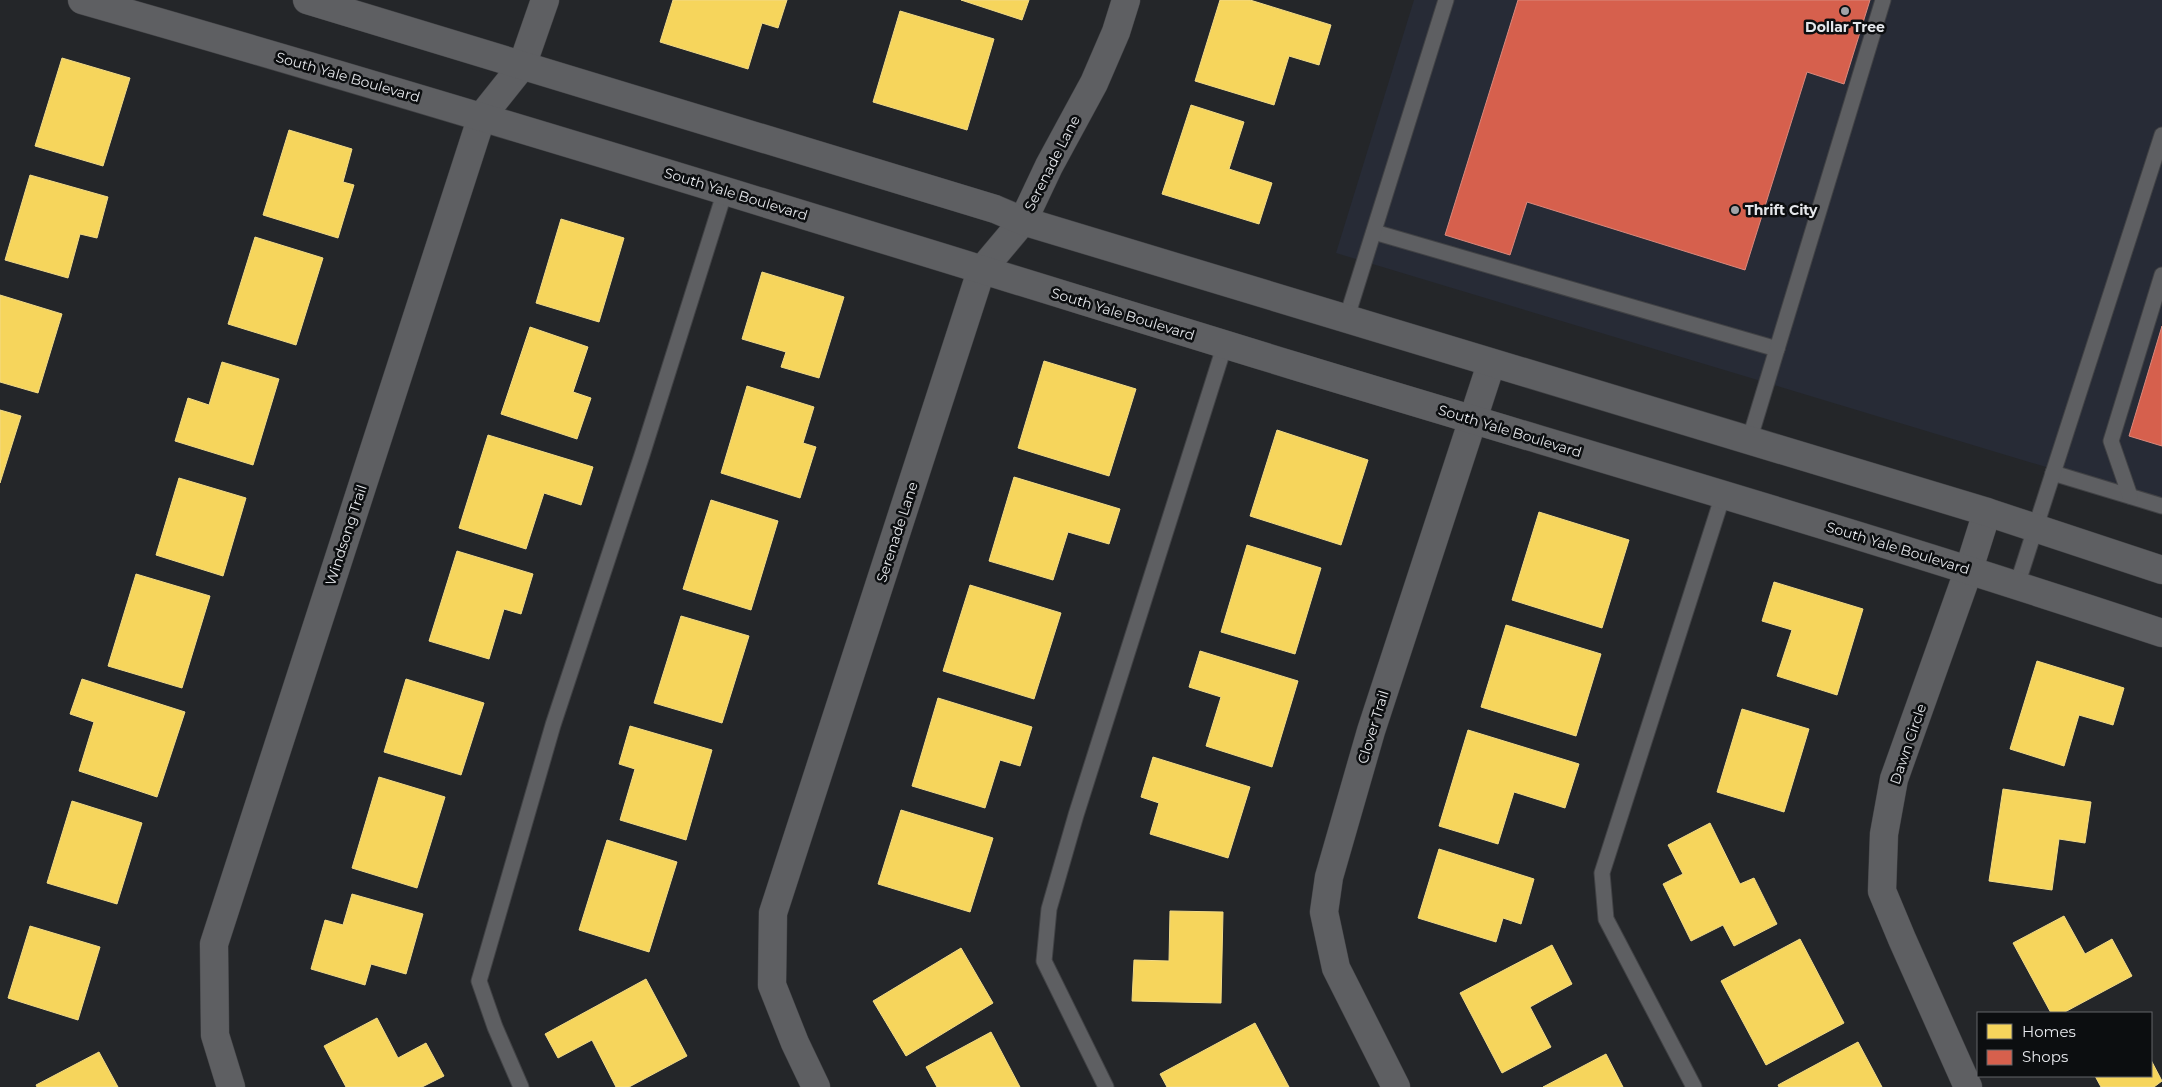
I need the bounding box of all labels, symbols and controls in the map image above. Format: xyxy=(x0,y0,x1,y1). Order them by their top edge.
marker: Dollar Tree xyxy=(1839,5,1851,17)
place label: Dollar Tree xyxy=(1805,18,1885,36)
street label: South Yale Boulevard xyxy=(274,48,422,106)
street label: Serenade Lane xyxy=(1020,112,1084,214)
street label: South Yale Boulevard xyxy=(662,164,810,224)
place label: Thrift City xyxy=(1745,201,1818,219)
marker: Thrift City xyxy=(1729,204,1741,216)
street label: South Yale Boulevard xyxy=(1049,284,1197,344)
street label: South Yale Boulevard xyxy=(1436,401,1584,461)
street label: Serenade Lane xyxy=(872,479,922,585)
street label: Windsong Trail xyxy=(321,482,371,588)
street label: South Yale Boulevard xyxy=(1824,518,1972,578)
street label: Clover Trail xyxy=(1353,688,1393,766)
street label: Dawn Circle xyxy=(1886,701,1930,787)
legend xyxy=(1977,1012,2152,1077)
text: Homes xyxy=(2022,1022,2076,1041)
text: Shops xyxy=(2022,1047,2068,1066)

